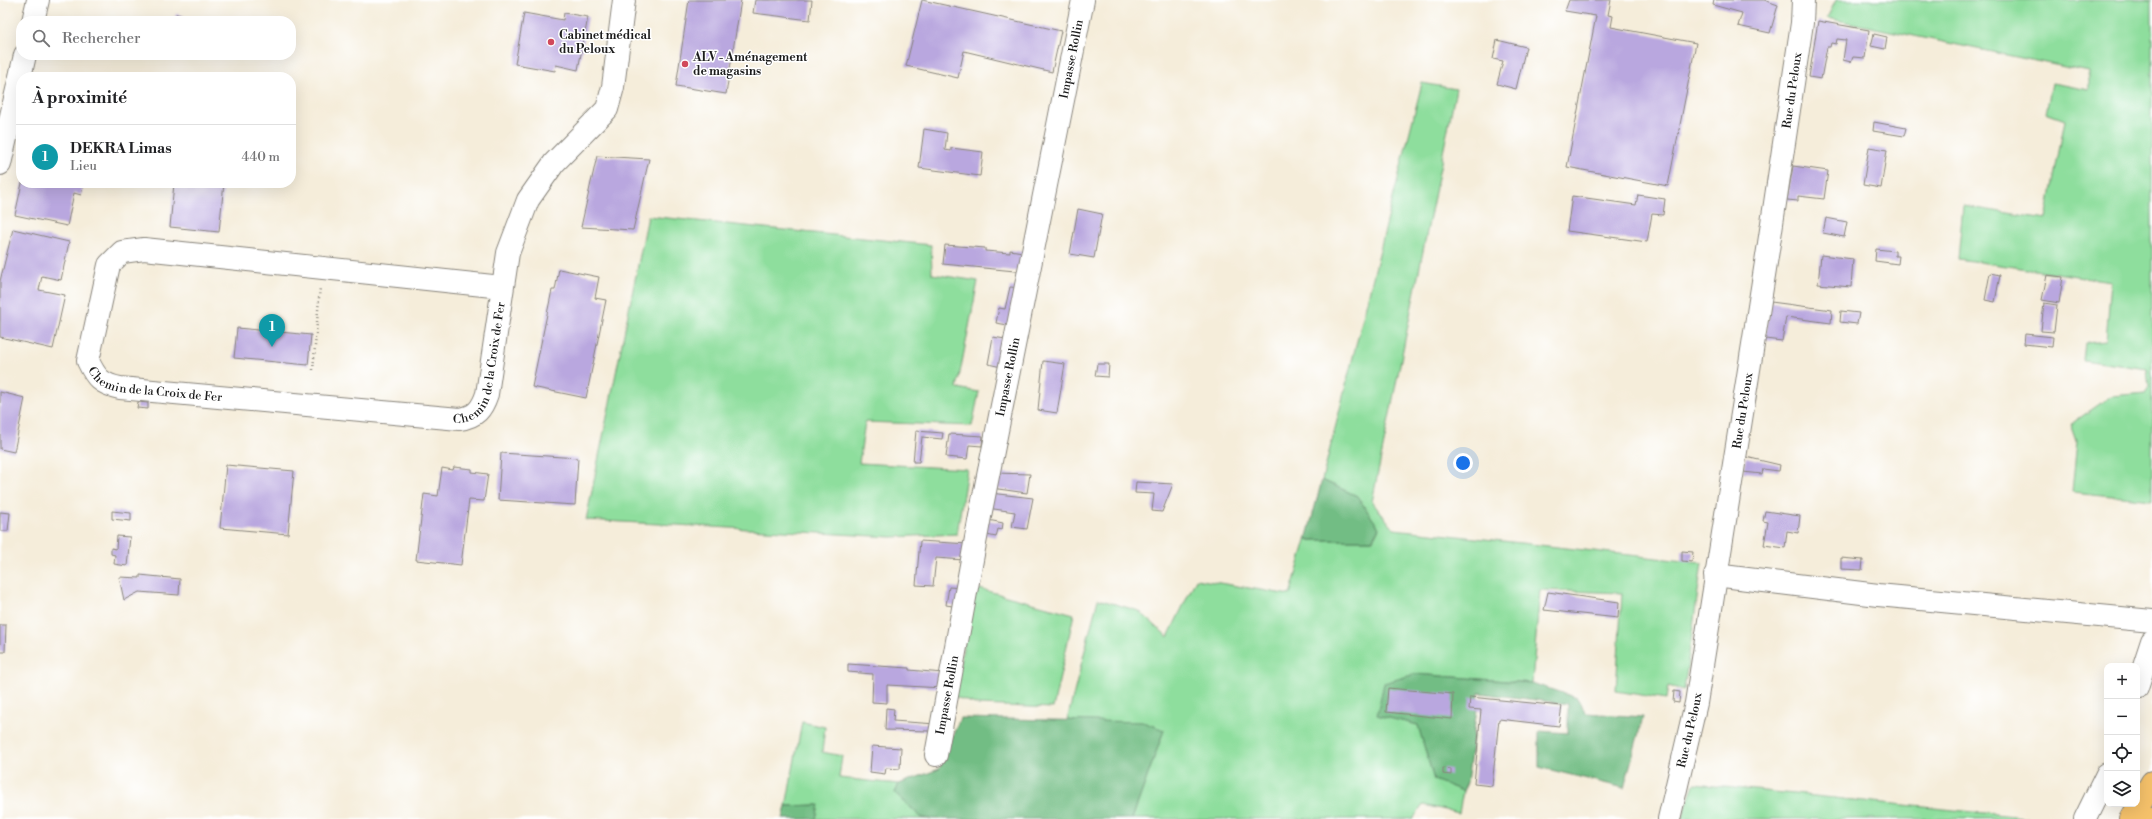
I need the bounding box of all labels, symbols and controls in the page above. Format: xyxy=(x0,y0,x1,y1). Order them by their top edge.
search box xyxy=(16,16,296,60)
street label: Impasse Rollin xyxy=(1056,18,1086,100)
icon: search xyxy=(30,27,52,49)
place label: Cabinet médical du Peloux xyxy=(559,28,651,57)
text: Rechercher xyxy=(62,29,141,48)
marker: Cabinet médical du Peloux xyxy=(546,37,556,47)
place label: ALV - Aménagement de magasins xyxy=(692,50,808,79)
street label: Rue du Peloux xyxy=(1779,51,1805,130)
marker: ALV - Aménagement de magasins xyxy=(680,59,690,69)
text: À proximité xyxy=(32,87,127,109)
text: DEKRA Limas xyxy=(70,139,172,158)
text: 1 xyxy=(42,149,48,165)
text: 440 m xyxy=(242,149,280,165)
text: Lieu xyxy=(70,158,97,174)
street label: Chemin de la Croix de Fer xyxy=(452,301,508,427)
pin: 1 xyxy=(259,314,285,347)
street label: Impasse Rollin xyxy=(993,336,1023,418)
street label: Chemin de la Croix de Fer xyxy=(85,364,223,405)
street label: Rue du Peloux xyxy=(1729,371,1756,450)
your location xyxy=(1453,453,1473,473)
street label: Impasse Rollin xyxy=(932,654,962,736)
map controls xyxy=(2104,663,2140,807)
button: + xyxy=(2104,663,2140,699)
street label: Rue du Peloux xyxy=(1674,691,1705,769)
button: − xyxy=(2104,699,2140,735)
button: locate xyxy=(2104,735,2140,771)
button: layers xyxy=(2104,771,2140,807)

